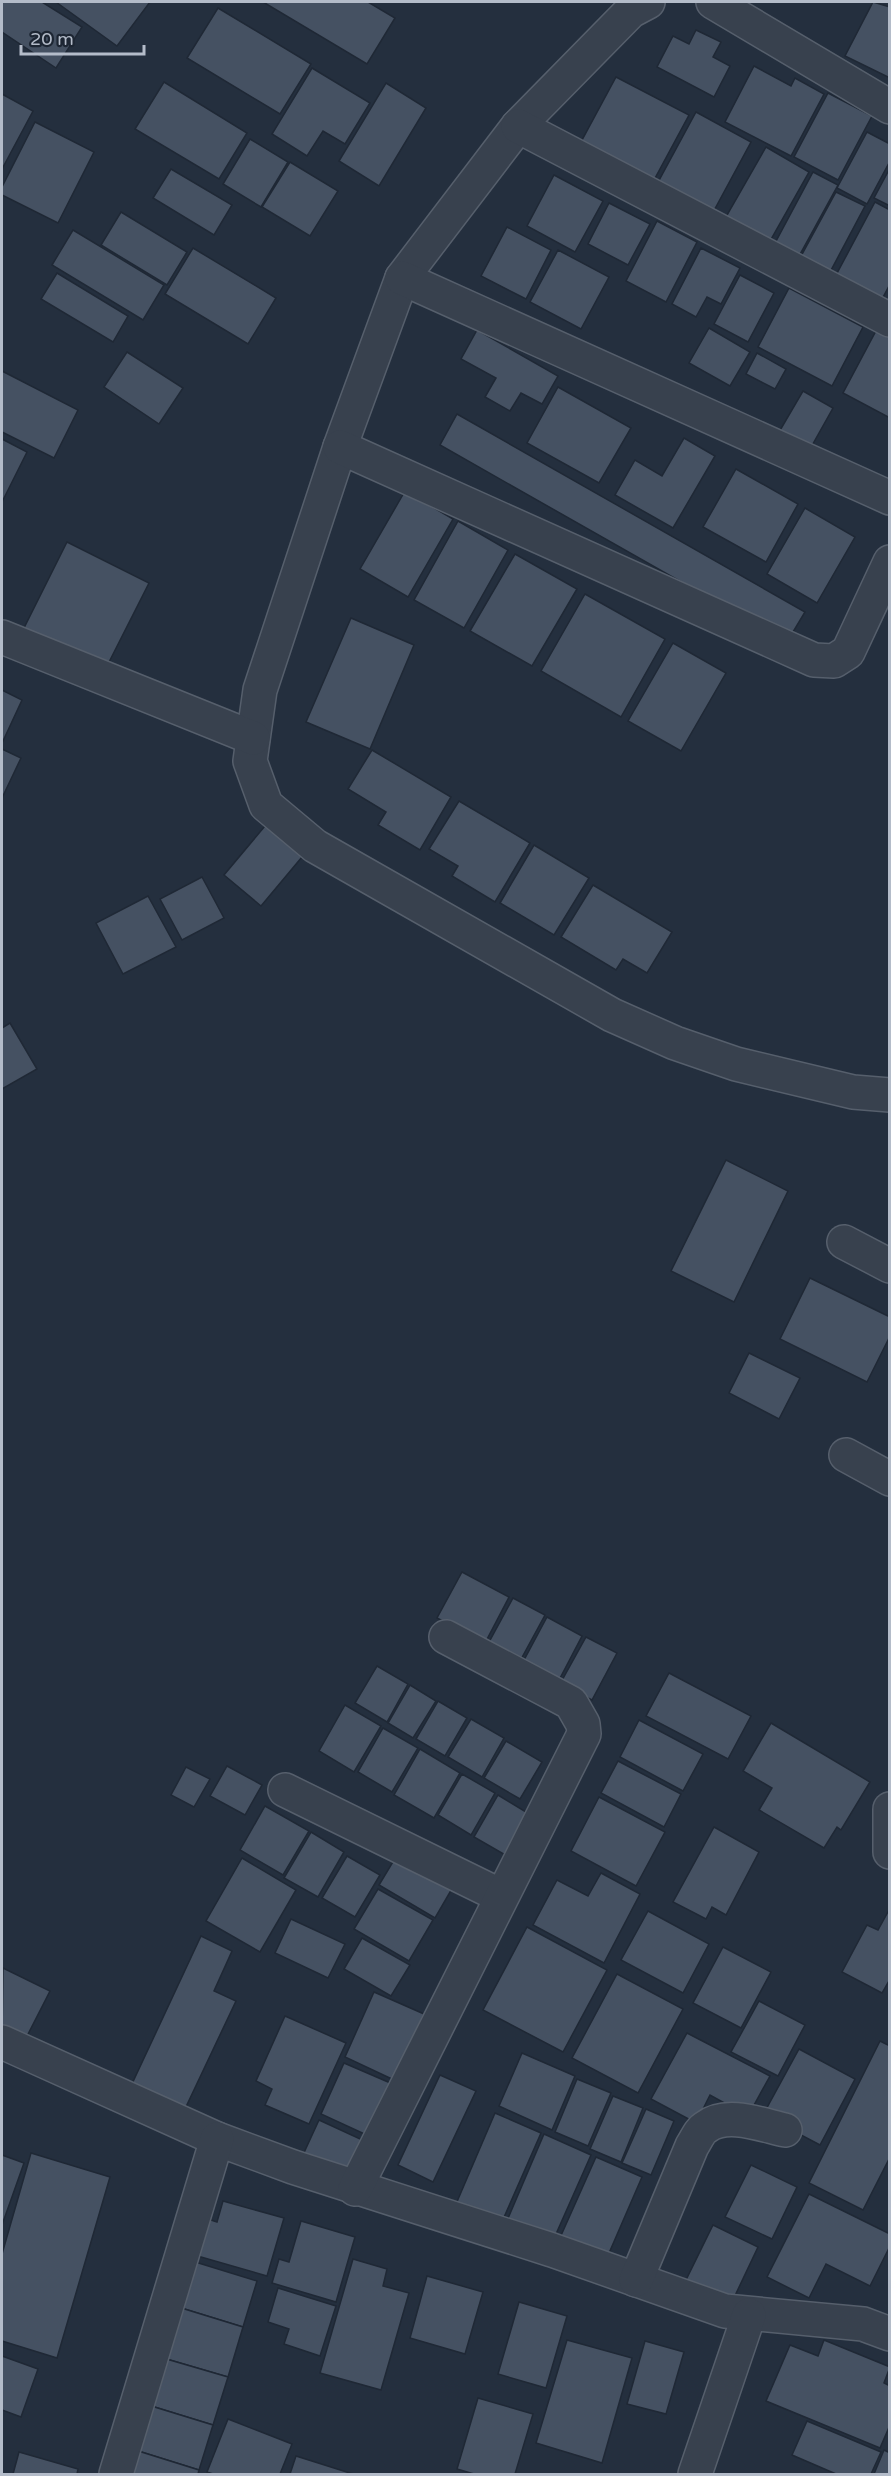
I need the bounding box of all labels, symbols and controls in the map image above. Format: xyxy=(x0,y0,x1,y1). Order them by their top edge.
scale bar xyxy=(21,18,144,56)
text: 20 m xyxy=(30,28,74,50)

